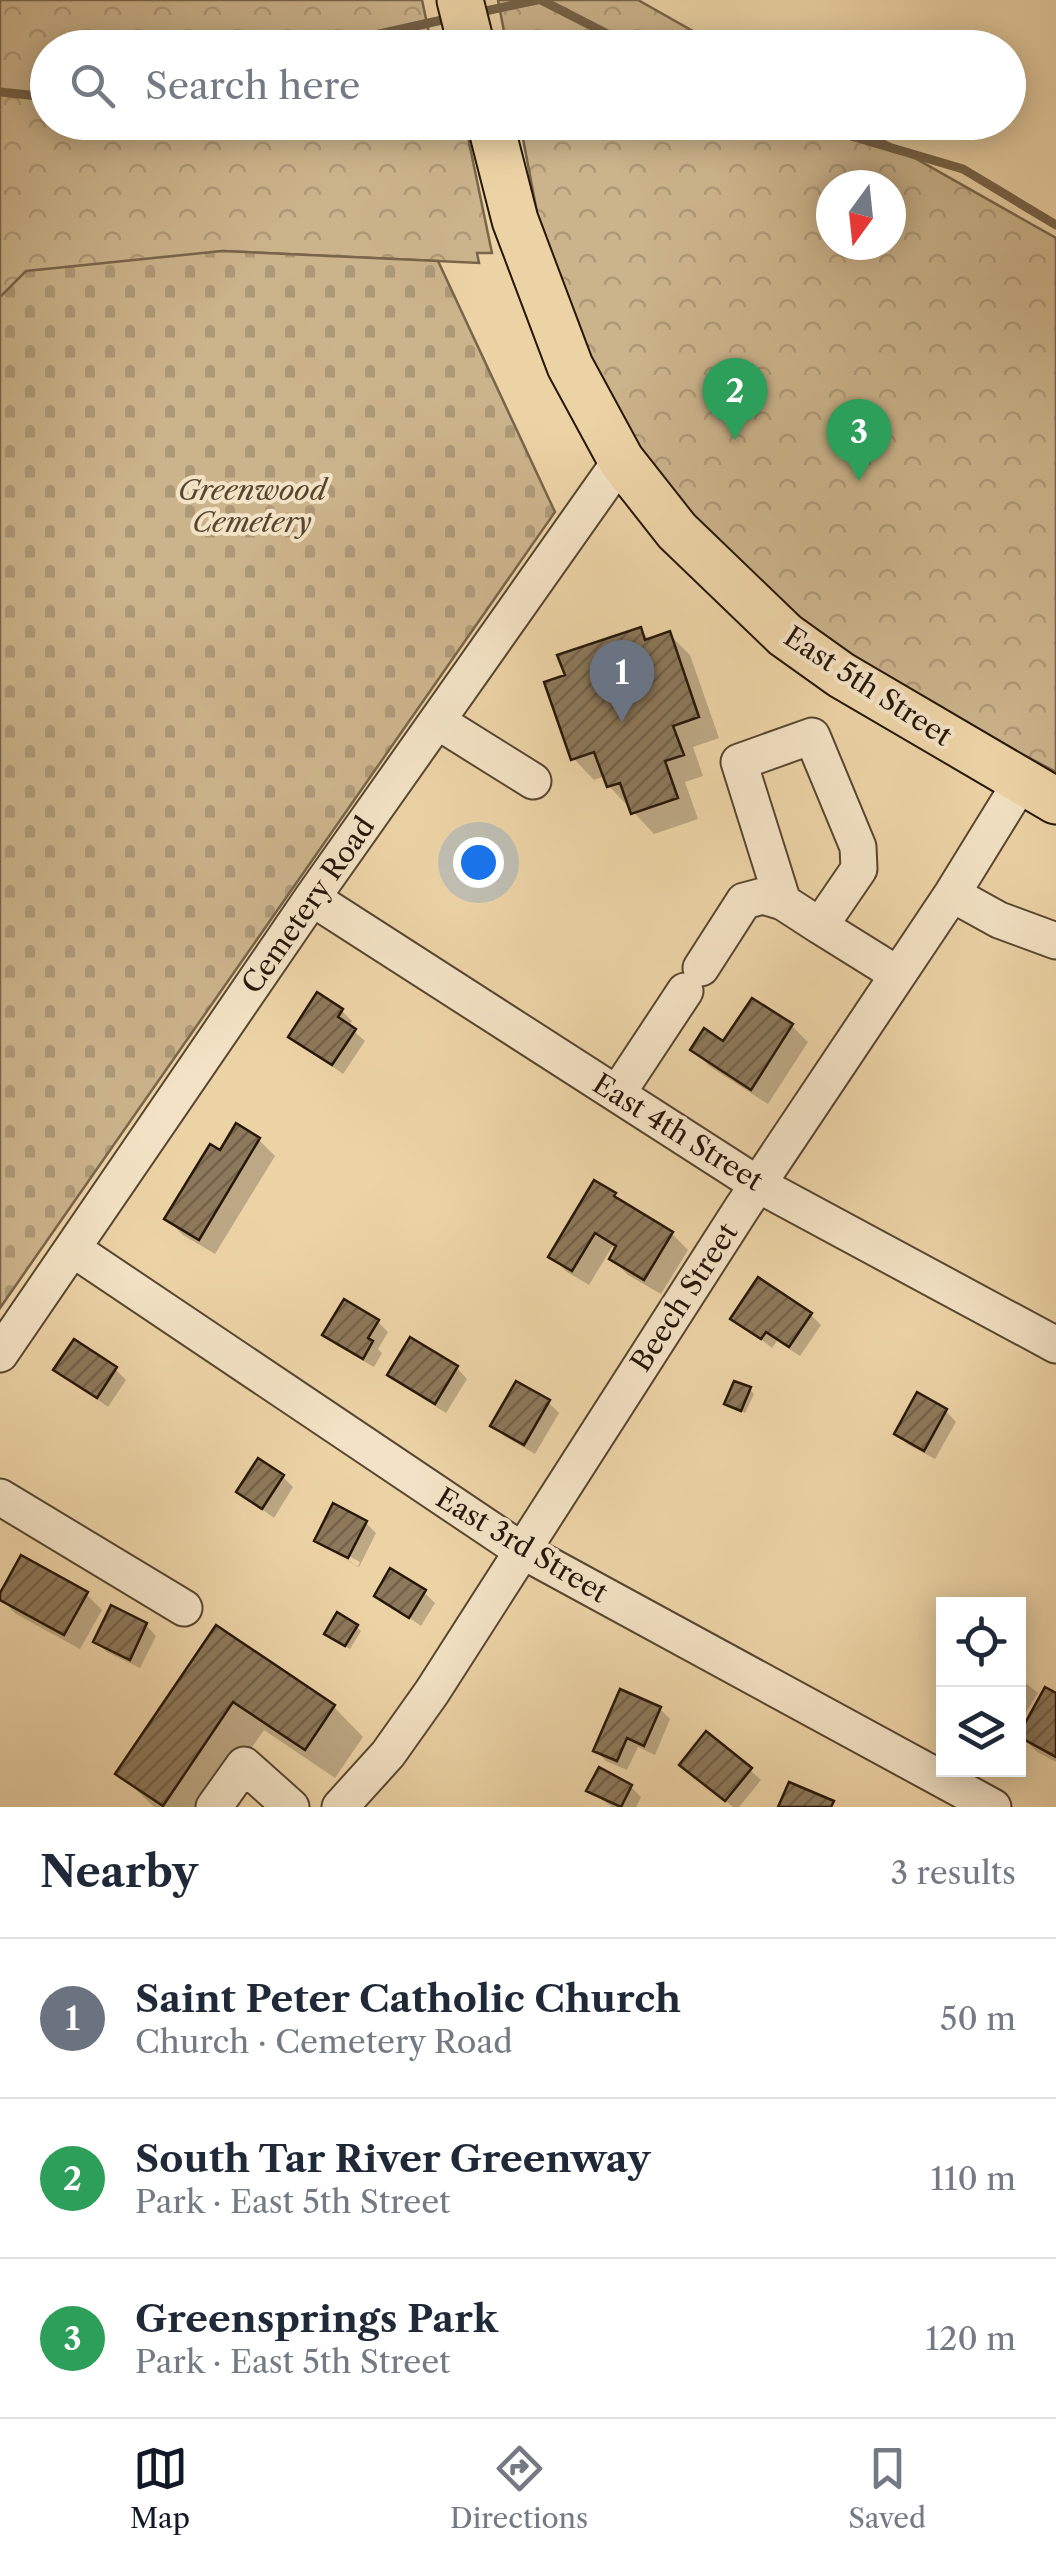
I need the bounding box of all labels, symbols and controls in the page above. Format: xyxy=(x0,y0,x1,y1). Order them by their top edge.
search box xyxy=(30,30,1026,140)
icon: search xyxy=(65,58,120,113)
text: Search here xyxy=(145,62,360,109)
north arrow xyxy=(816,170,906,260)
pin: 2 xyxy=(702,358,768,440)
pin: 3 xyxy=(826,398,892,481)
park label: Greenwood Cemetery xyxy=(178,473,330,539)
street label: East 5th Street xyxy=(778,619,958,753)
pin: 1 xyxy=(590,640,654,722)
street label: Cemetery Road xyxy=(234,810,382,1000)
your location xyxy=(453,837,504,888)
street label: East 4th Street xyxy=(587,1066,769,1198)
street label: Beech Street xyxy=(623,1216,745,1378)
street label: East 3rd Street xyxy=(430,1480,614,1610)
map controls xyxy=(936,1597,1026,1777)
button: locate xyxy=(936,1597,1026,1687)
button: layers xyxy=(936,1687,1026,1777)
text: Nearby xyxy=(40,1846,198,1898)
text: 3 results xyxy=(890,1853,1016,1892)
text: Saint Peter Catholic Church xyxy=(135,1975,681,2022)
text: 1 xyxy=(65,1999,80,2038)
text: 50 m xyxy=(940,1999,1016,2038)
text: Church · Cemetery Road xyxy=(135,2022,513,2061)
text: South Tar River Greenway xyxy=(135,2135,650,2182)
text: 2 xyxy=(63,2159,82,2198)
text: 110 m xyxy=(930,2159,1016,2198)
text: Park · East 5th Street xyxy=(135,2182,450,2221)
text: Greensprings Park xyxy=(135,2295,498,2342)
text: 3 xyxy=(63,2319,82,2358)
text: 120 m xyxy=(926,2319,1016,2358)
text: Park · East 5th Street xyxy=(135,2342,450,2381)
tab: Map xyxy=(130,2441,190,2535)
tab: Directions xyxy=(450,2441,588,2535)
tab: Saved xyxy=(848,2441,926,2535)

